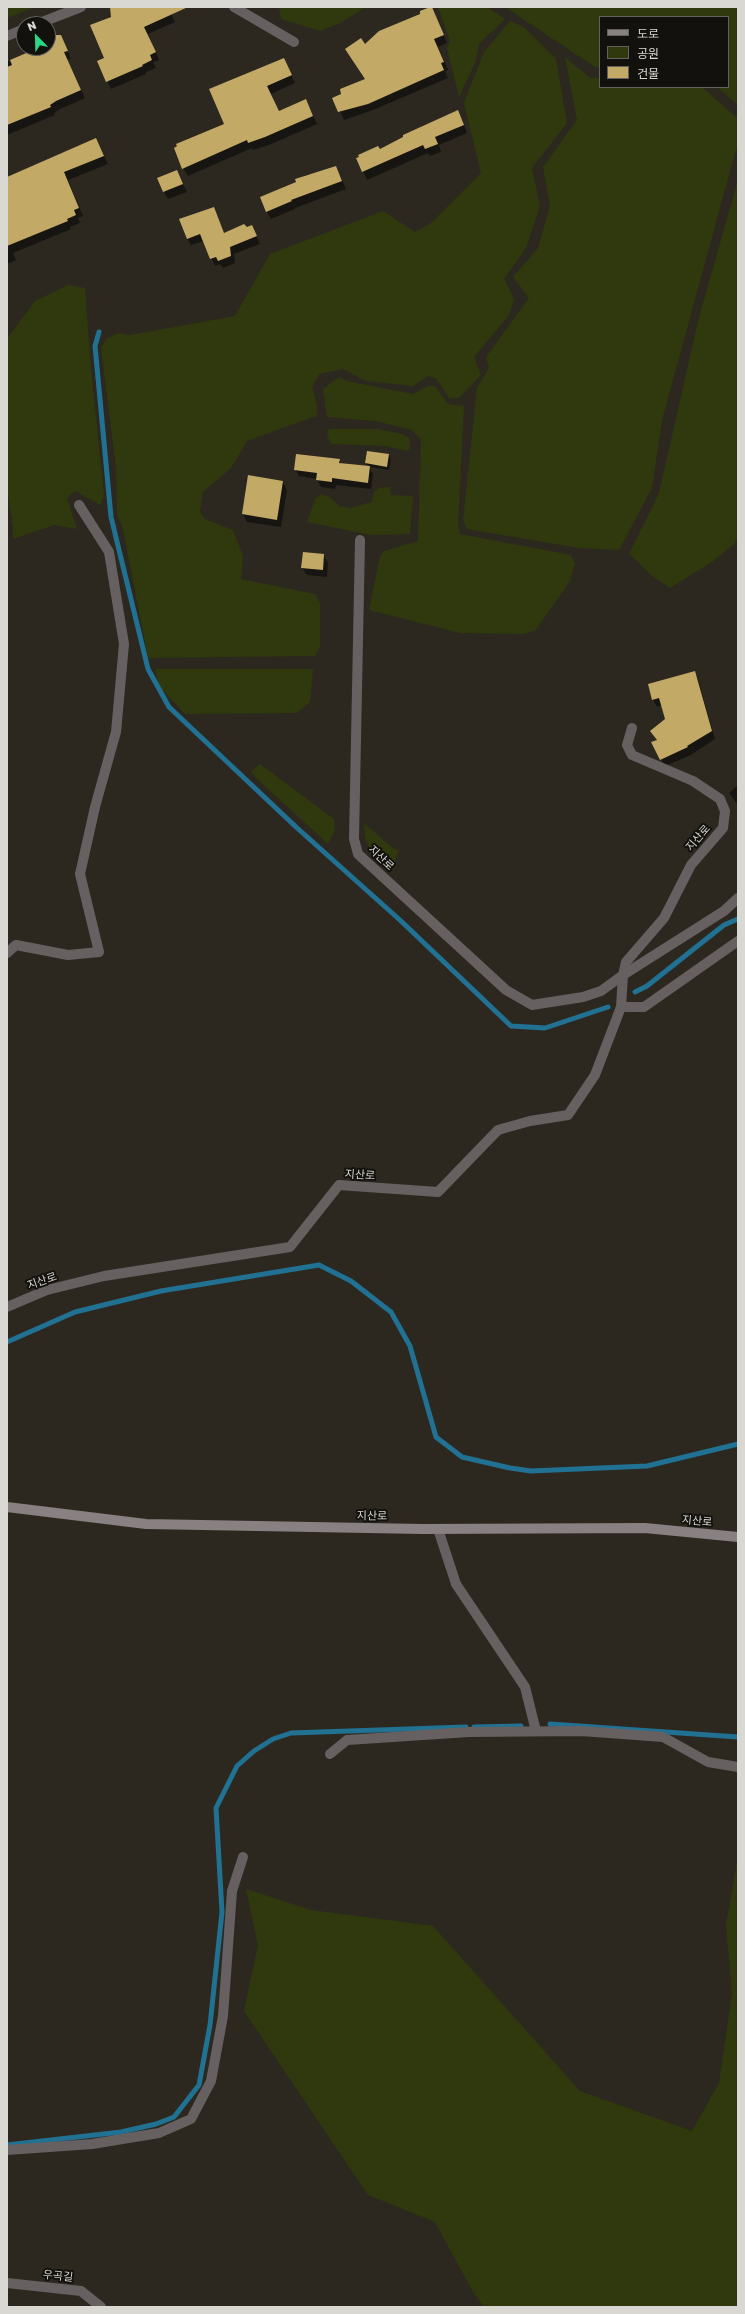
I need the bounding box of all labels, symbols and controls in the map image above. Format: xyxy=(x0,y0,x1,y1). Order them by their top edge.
north arrow xyxy=(16,16,56,56)
legend xyxy=(599,16,729,88)
text: N xyxy=(25,18,38,33)
text: 도로 xyxy=(637,26,659,41)
text: 공원 xyxy=(637,46,659,61)
text: 건물 xyxy=(637,66,659,81)
street label: 지산로 xyxy=(683,822,713,854)
street label: 지산로 xyxy=(365,843,397,873)
street label: 지산로 xyxy=(344,1167,376,1183)
street label: 지산로 xyxy=(25,1270,59,1292)
street label: 지산로 xyxy=(357,1509,387,1523)
street label: 지산로 xyxy=(681,1513,713,1529)
street label: 우곡길 xyxy=(42,2268,74,2284)

